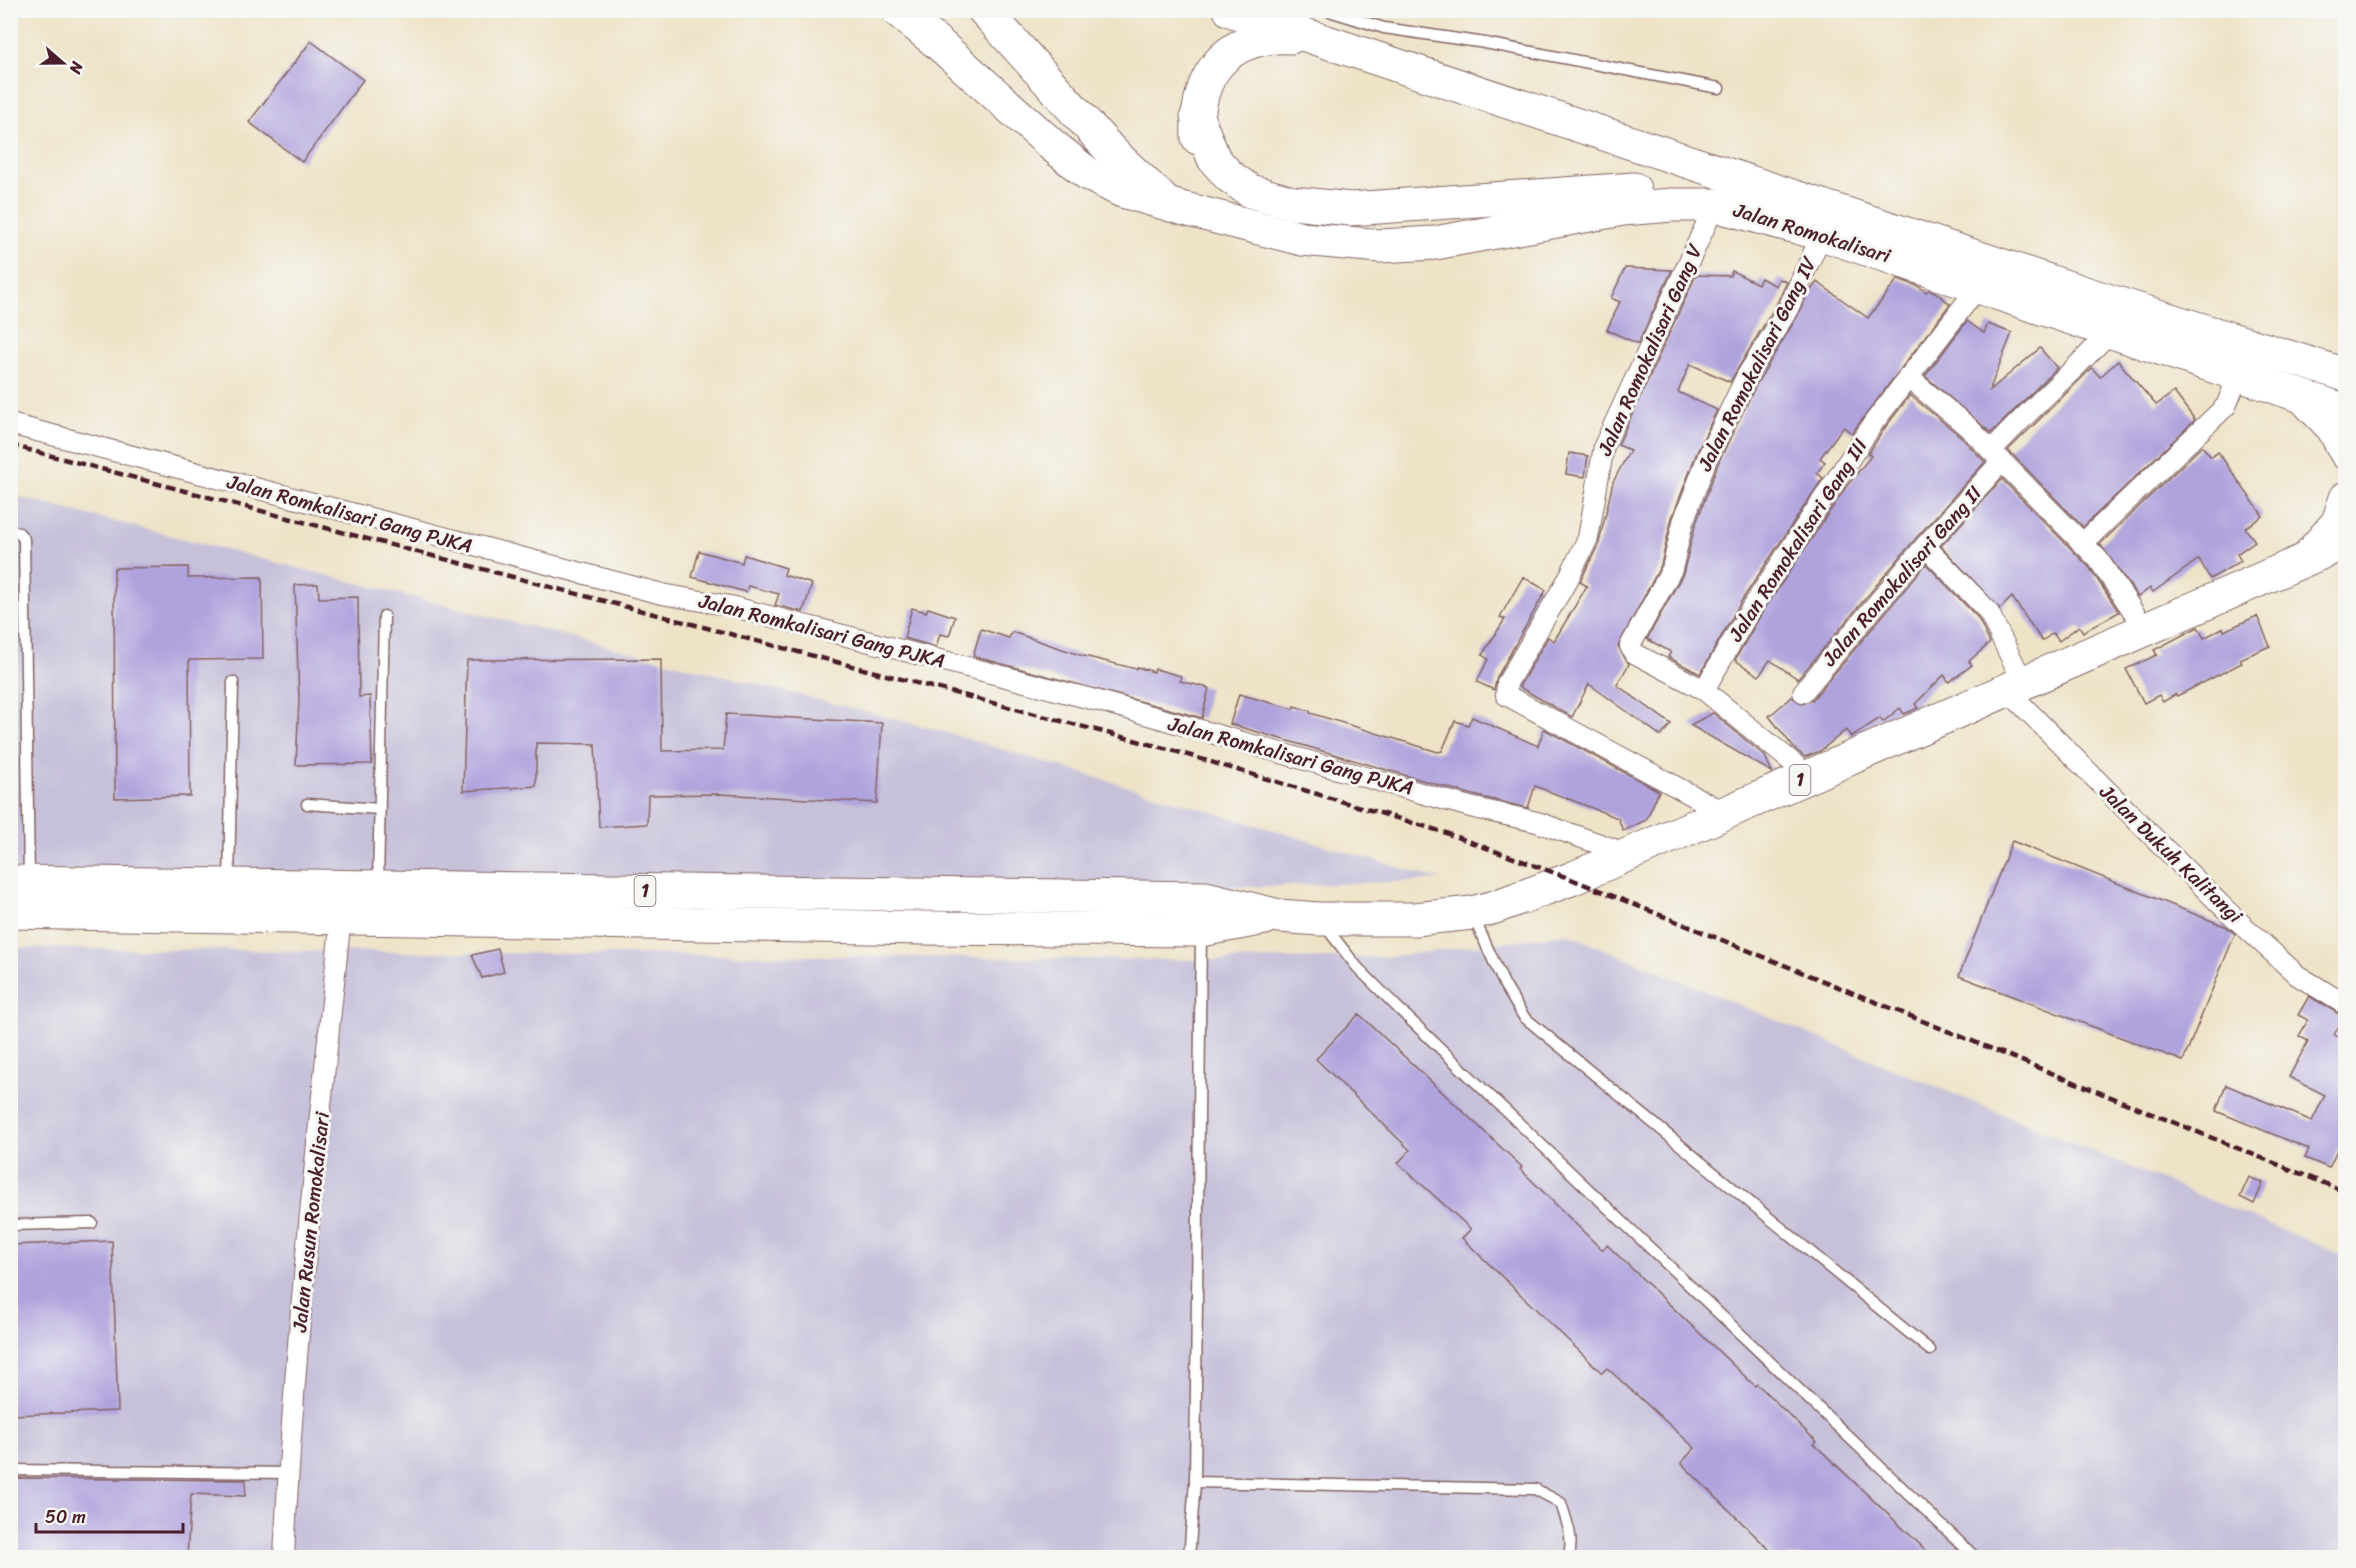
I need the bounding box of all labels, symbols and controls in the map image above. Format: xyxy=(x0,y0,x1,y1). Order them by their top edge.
north arrow xyxy=(33,33,93,93)
text: N xyxy=(61,57,92,79)
street label: Jalan Romokalisari xyxy=(1728,192,1896,274)
street label: Jalan Romokalisari Gang V xyxy=(1587,238,1713,462)
street label: Jalan Romokalisari Gang IV xyxy=(1687,250,1827,478)
street label: Jalan Romokalisari Gang III xyxy=(1718,431,1877,650)
street label: Jalan Romkalisari Gang PJKA xyxy=(223,464,477,564)
street label: Jalan Romokalisari Gang II xyxy=(1813,478,1991,675)
street label: Jalan Romkalisari Gang PJKA xyxy=(694,583,949,679)
street label: Jalan Romkalisari Gang PJKA xyxy=(1164,706,1418,806)
road number: 1 xyxy=(1790,765,1810,795)
street label: Jalan Dukuh Kalitangi xyxy=(2090,775,2252,933)
road number: 1 xyxy=(634,876,656,906)
street label: Jalan Rusun Romokalisari xyxy=(282,1109,340,1335)
scale bar xyxy=(36,1496,183,1534)
text: 50 m xyxy=(45,1501,86,1533)

